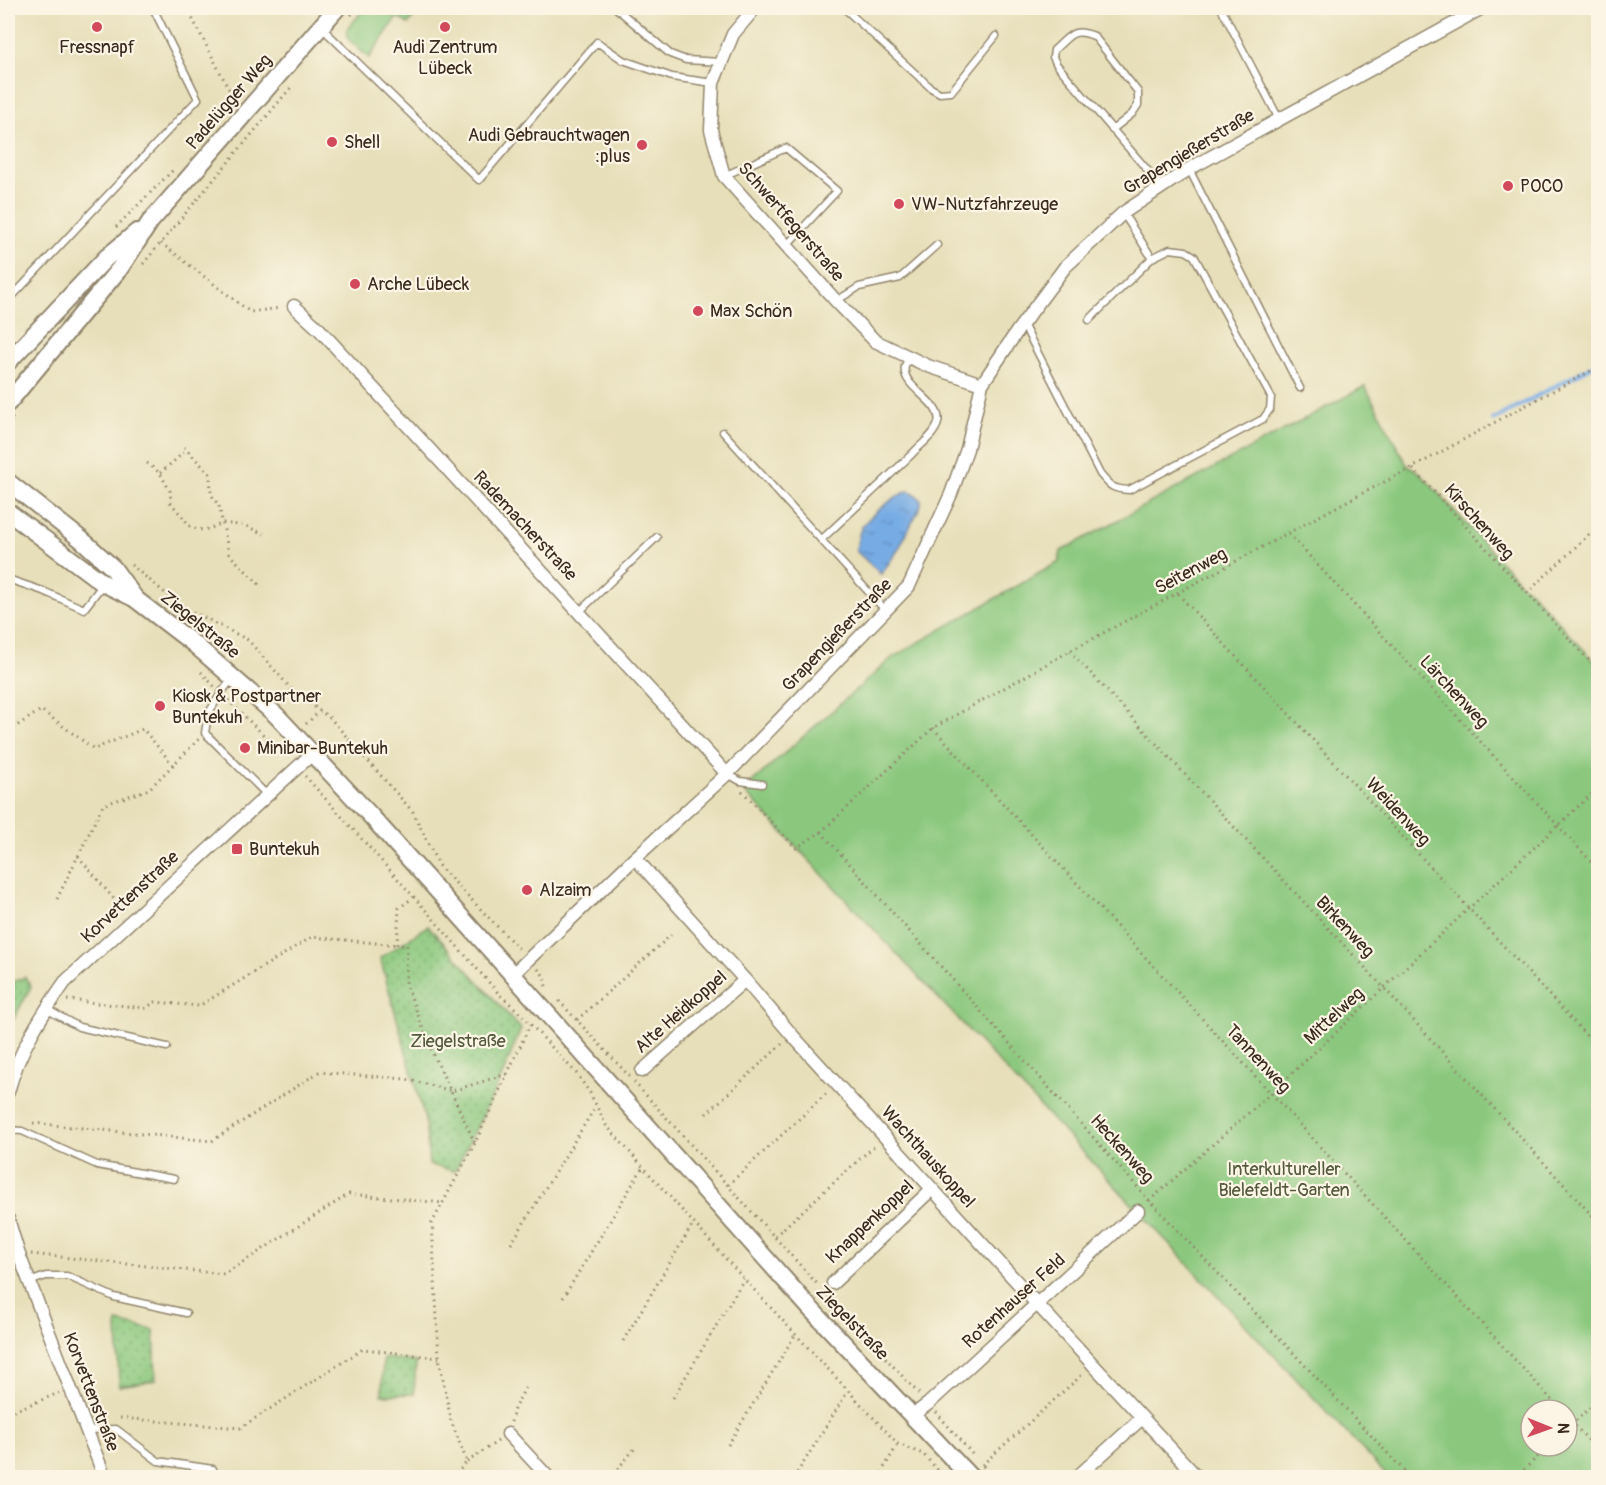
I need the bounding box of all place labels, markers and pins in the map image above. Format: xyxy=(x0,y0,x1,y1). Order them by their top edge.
marker: Fressnapf xyxy=(90,20,104,34)
marker: Audi Zentrum Lübeck xyxy=(438,20,452,34)
place label: Fressnapf xyxy=(59,36,136,59)
place label: Audi Zentrum Lübeck xyxy=(393,36,497,80)
place label: Audi Gebrauchtwagen :plus xyxy=(468,124,630,168)
place label: Shell xyxy=(344,131,380,154)
marker: Shell xyxy=(325,135,339,149)
marker: Audi Gebrauchtwagen :plus xyxy=(635,138,649,152)
place label: POCO xyxy=(1520,175,1563,198)
marker: POCO xyxy=(1501,179,1515,193)
place label: VW-Nutzfahrzeuge xyxy=(911,193,1058,216)
marker: VW-Nutzfahrzeuge xyxy=(892,197,906,211)
place label: Arche Lübeck xyxy=(367,273,470,296)
marker: Arche Lübeck xyxy=(348,277,362,291)
place label: Max Schön xyxy=(710,300,792,323)
marker: Max Schön xyxy=(691,304,705,318)
place label: Kiosk & Postpartner Buntekuh xyxy=(172,685,322,729)
marker: Kiosk & Postpartner Buntekuh xyxy=(153,699,167,713)
place label: Minibar-Buntekuh xyxy=(257,737,388,760)
marker: Minibar-Buntekuh xyxy=(238,741,252,755)
place label: Buntekuh xyxy=(249,838,319,861)
marker: Buntekuh xyxy=(230,842,244,856)
place label: Alzaim xyxy=(539,879,591,902)
marker: Alzaim xyxy=(520,883,534,897)

